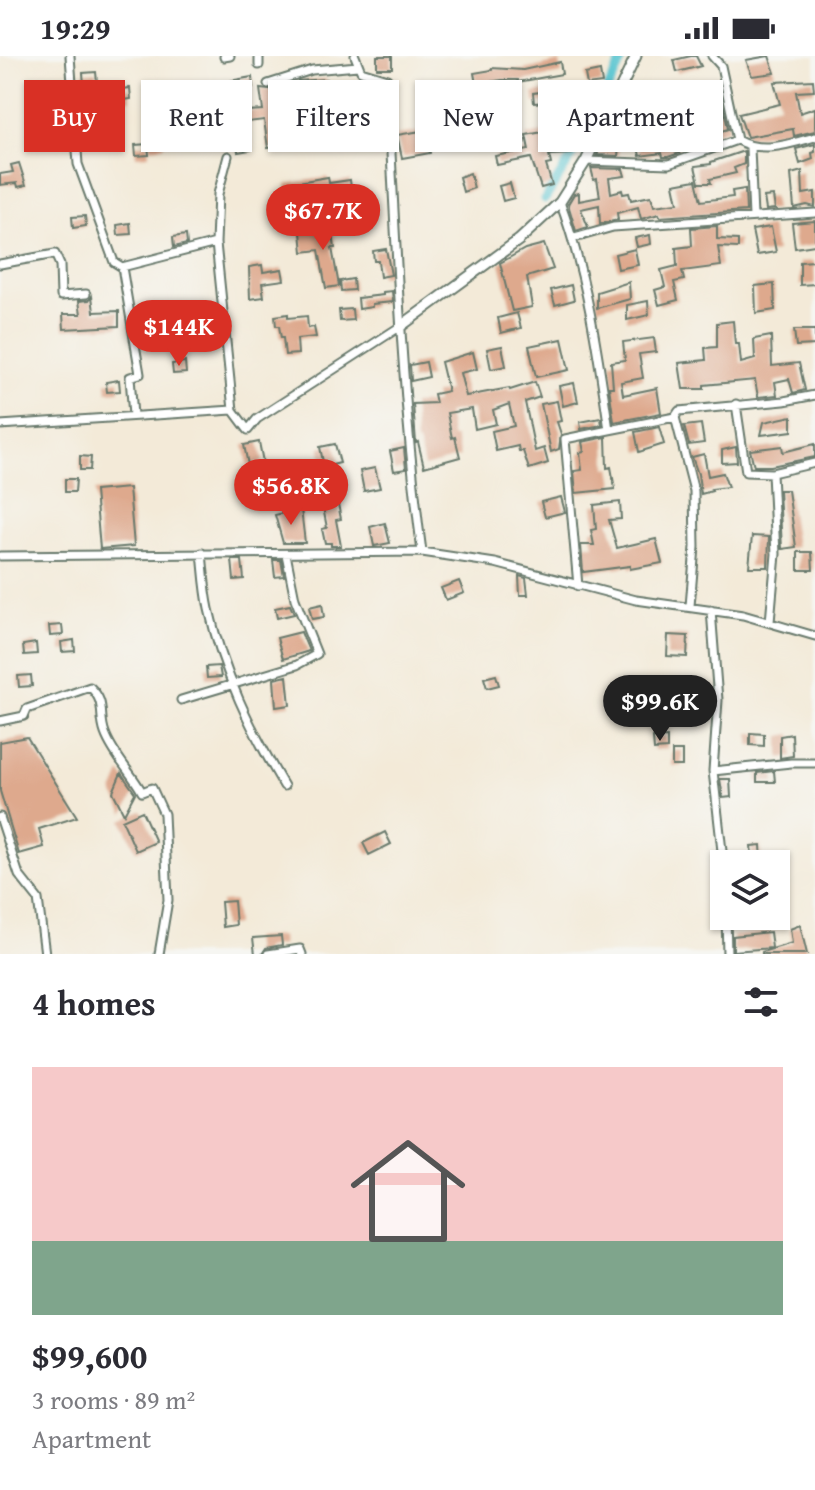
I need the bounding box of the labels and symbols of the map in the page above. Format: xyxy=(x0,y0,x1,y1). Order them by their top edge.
pin: $67.7K xyxy=(258,184,388,252)
pin: $144K xyxy=(123,300,235,368)
pin: $56.8K xyxy=(226,459,356,527)
pin: $99.6K xyxy=(595,675,725,743)

